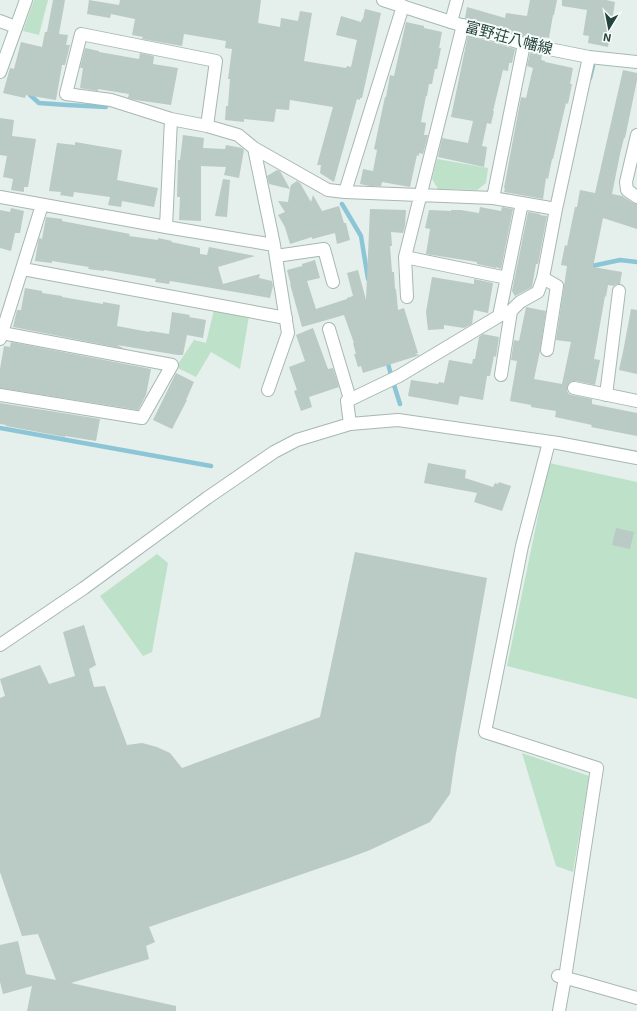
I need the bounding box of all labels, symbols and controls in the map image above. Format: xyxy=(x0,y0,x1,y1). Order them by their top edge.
north arrow xyxy=(589,8,629,48)
street label: 富野荘八幡線 xyxy=(463,17,555,57)
text: N xyxy=(602,31,612,45)

